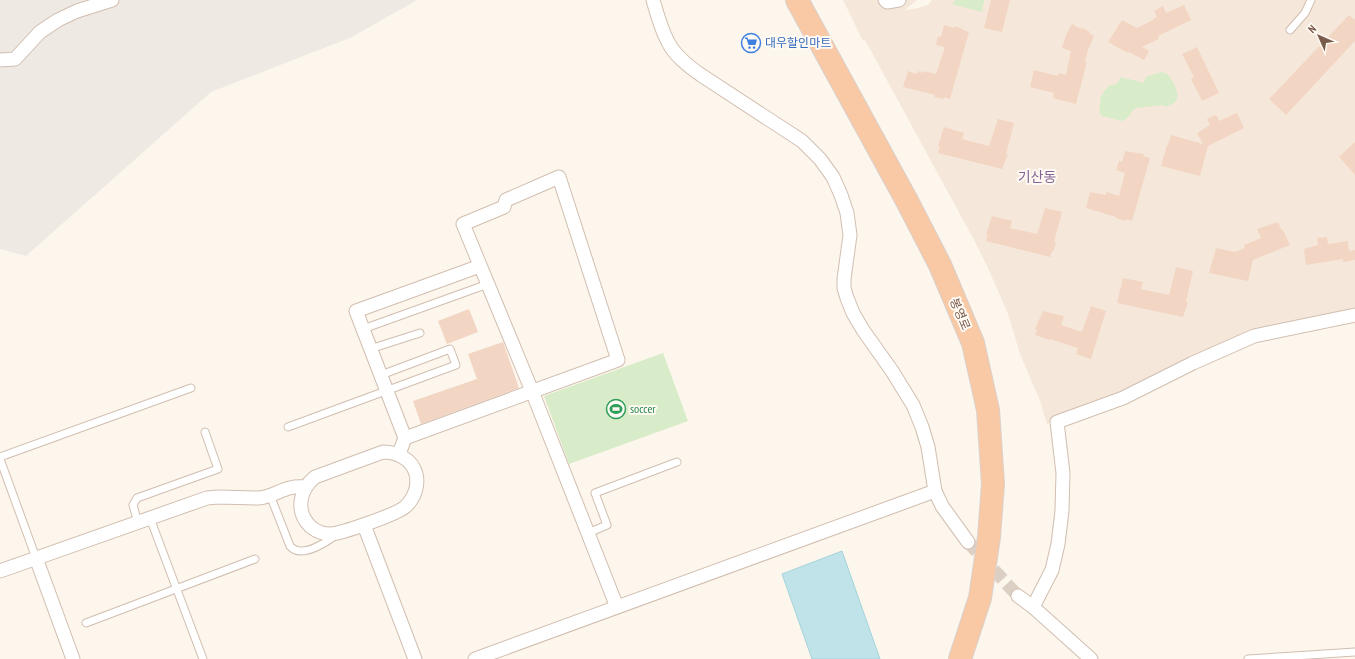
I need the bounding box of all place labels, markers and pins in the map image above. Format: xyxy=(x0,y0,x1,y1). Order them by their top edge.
supermarket icon: 대우할인마트 xyxy=(740,32,762,54)
place label: 대우할인마트 xyxy=(765,35,831,50)
sports icon: soccer xyxy=(605,398,627,420)
place label: soccer xyxy=(630,401,656,416)

